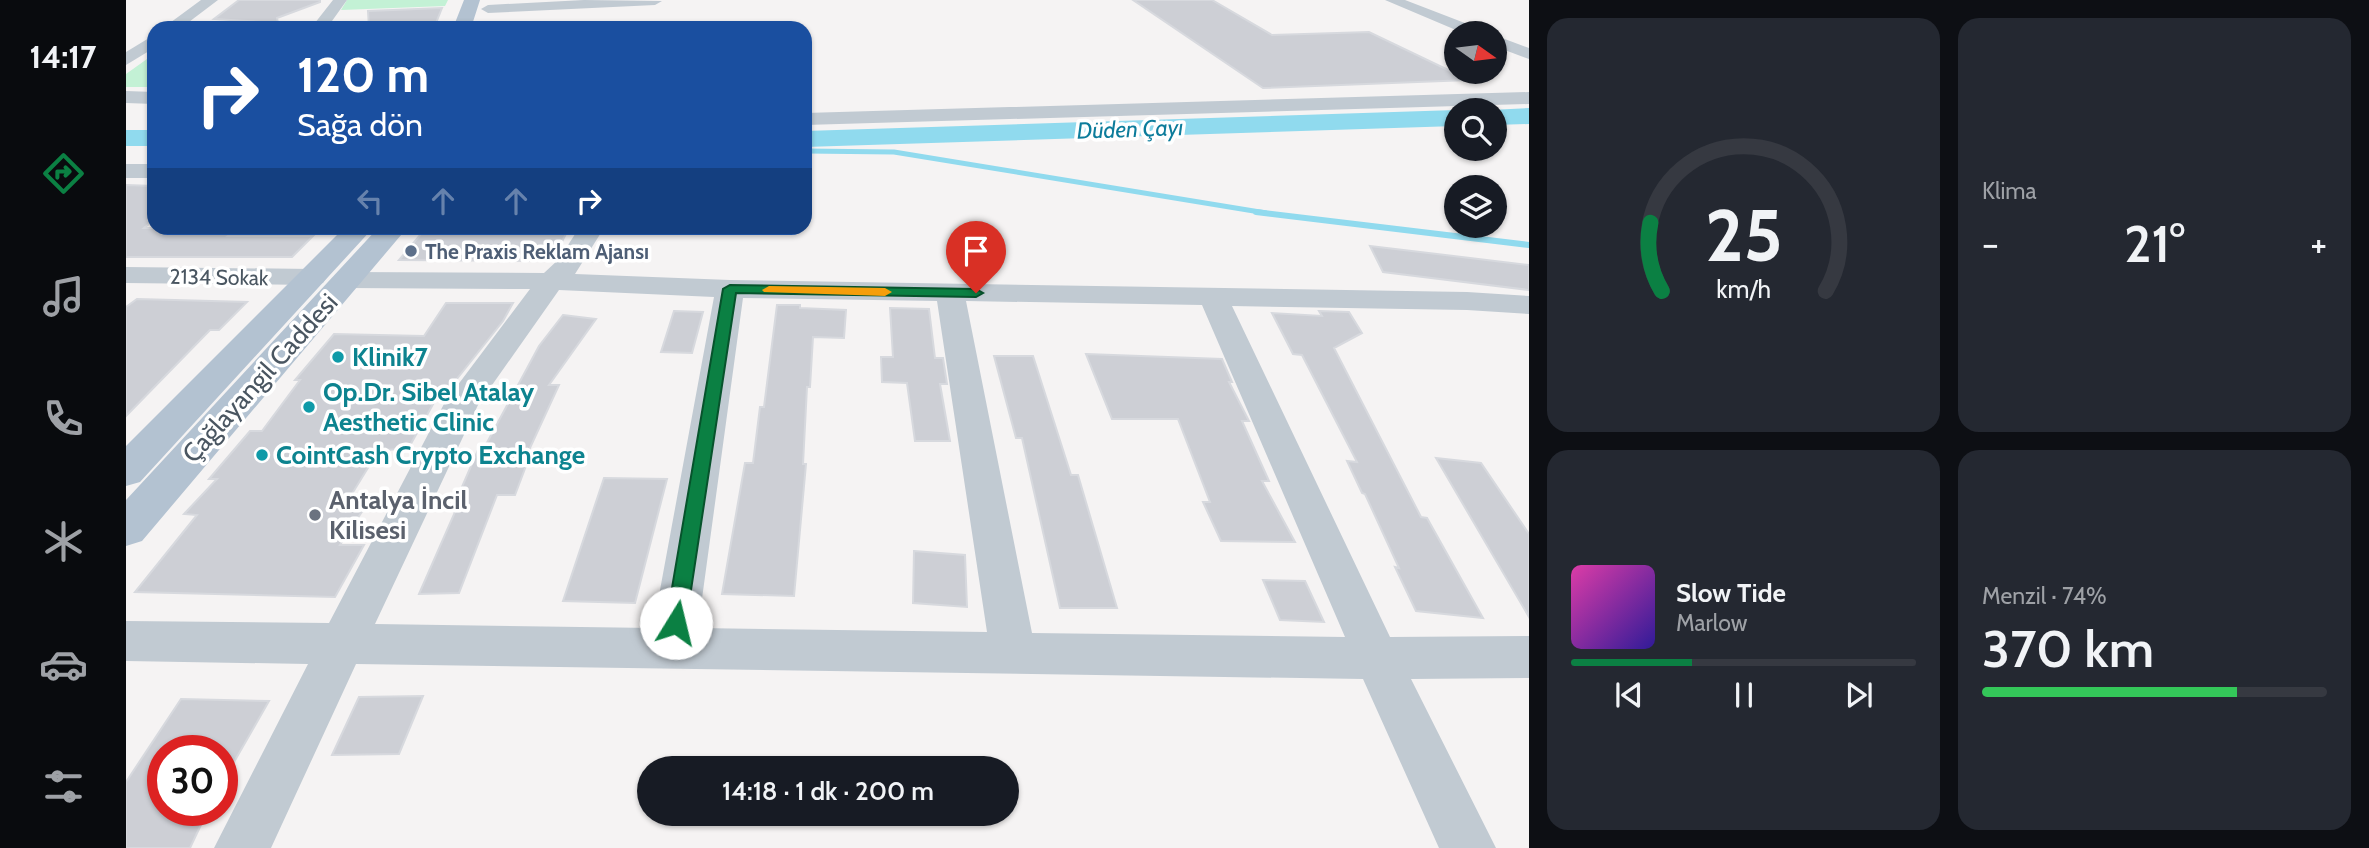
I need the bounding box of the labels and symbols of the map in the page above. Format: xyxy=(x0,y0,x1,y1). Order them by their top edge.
north arrow xyxy=(1444,21,1507,84)
water label: Düden Çayı xyxy=(1076,113,1184,145)
pin xyxy=(946,221,1006,293)
place label: The Praxis Reklam Ajansı xyxy=(425,239,649,264)
marker: The Praxis Reklam Ajansı xyxy=(403,243,419,259)
street label: 2134 Sokak xyxy=(169,264,269,290)
street label: Çağlayangil Caddesi xyxy=(176,287,344,469)
place label: Klinik7 xyxy=(352,341,429,373)
marker: Klinik7 xyxy=(330,349,346,365)
place label: Op.Dr. Sibel Atalay Aesthetic Clinic xyxy=(323,376,534,438)
marker: Op.Dr. Sibel Atalay Aesthetic Clinic xyxy=(301,399,317,415)
place label: CointCash Crypto Exchange xyxy=(276,439,585,471)
marker: CointCash Crypto Exchange xyxy=(254,447,270,463)
place label: Antalya İncil Kilisesi xyxy=(329,484,467,546)
marker: Antalya İncil Kilisesi xyxy=(307,507,323,523)
position arrow xyxy=(639,586,713,660)
speed limit sign: 30 xyxy=(147,735,238,826)

